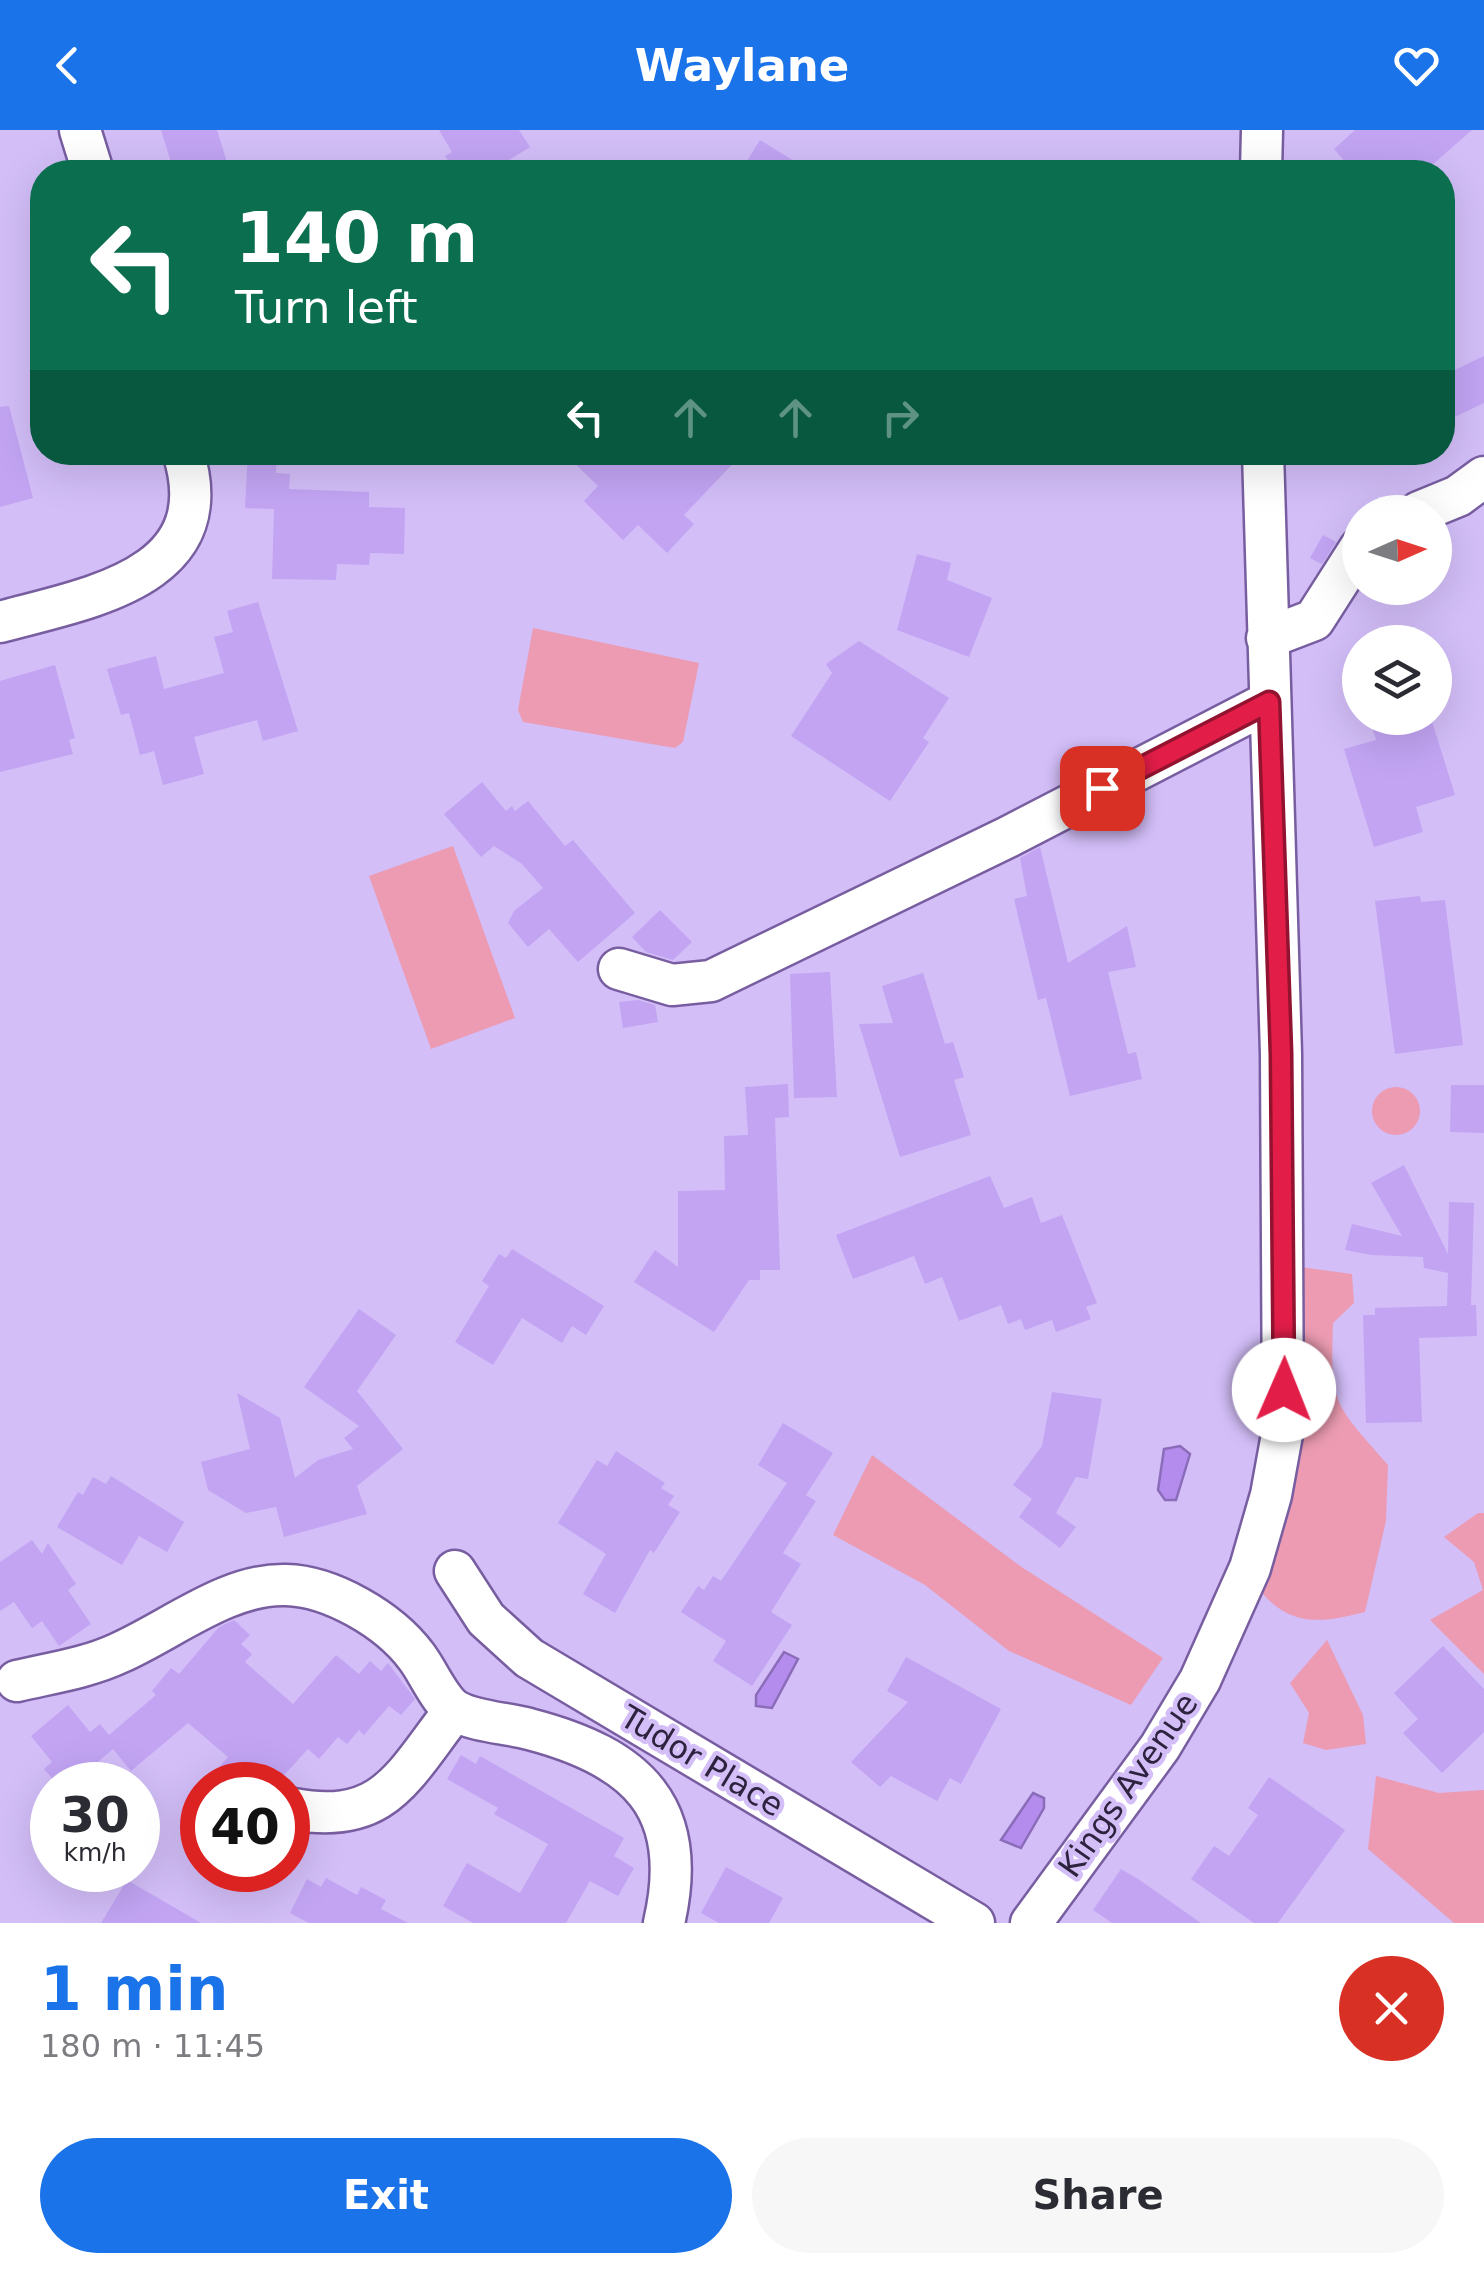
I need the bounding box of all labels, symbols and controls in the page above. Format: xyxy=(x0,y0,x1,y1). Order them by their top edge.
icon: back xyxy=(40,38,95,93)
icon: heart xyxy=(1389,38,1444,93)
text: Waylane xyxy=(635,39,849,92)
text: 140 m xyxy=(235,197,478,279)
icon: left xyxy=(70,200,200,330)
text: Turn left xyxy=(235,281,418,334)
icon: left xyxy=(558,390,613,445)
icon: ahead xyxy=(663,390,718,445)
icon: ahead xyxy=(768,390,823,445)
icon: right xyxy=(873,390,928,445)
north arrow xyxy=(1342,495,1452,605)
map controls xyxy=(1342,495,1452,735)
button: layers xyxy=(1342,625,1452,735)
pin xyxy=(1060,746,1145,831)
icon: arrive xyxy=(1075,761,1130,816)
position arrow xyxy=(1232,1338,1336,1442)
street label: Kings Avenue xyxy=(1050,1686,1206,1884)
street label: Tudor Place xyxy=(613,1697,790,1824)
speed limit sign: 40 xyxy=(180,1762,310,1892)
text: 30 xyxy=(60,1786,130,1844)
text: km/h xyxy=(63,1838,127,1867)
text: 1 min xyxy=(40,1954,228,2024)
button: close xyxy=(1339,1956,1444,2061)
text: 180 m · 11:45 xyxy=(40,2027,265,2065)
button: Exit xyxy=(40,2138,732,2253)
button: Share xyxy=(752,2138,1444,2253)

